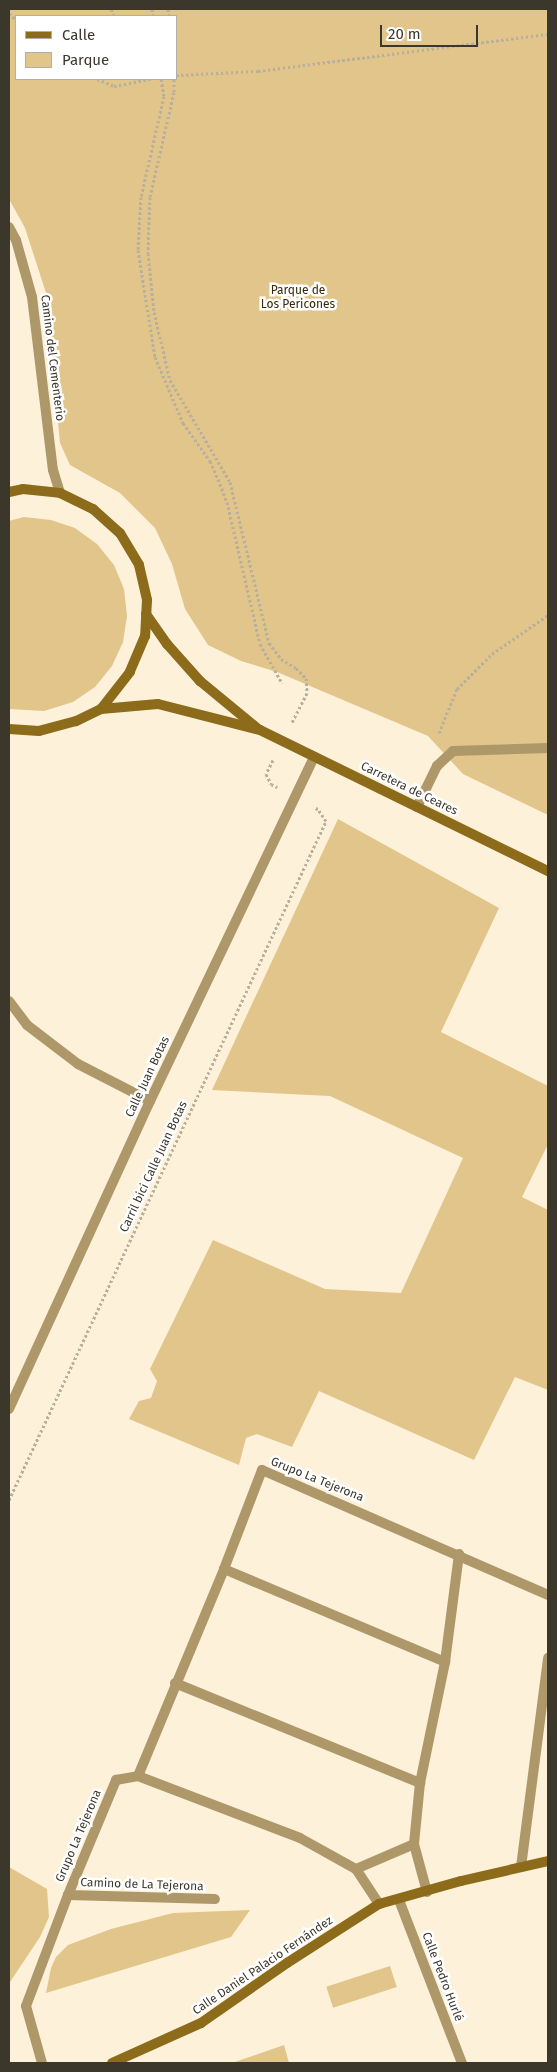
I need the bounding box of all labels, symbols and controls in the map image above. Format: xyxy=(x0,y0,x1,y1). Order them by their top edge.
legend xyxy=(15,15,178,80)
scale bar xyxy=(382,15,480,47)
text: 20 m xyxy=(388,25,421,43)
text: Calle xyxy=(62,26,95,44)
text: Parque xyxy=(62,51,109,69)
park label: Parque de Los Pericones xyxy=(261,284,335,312)
street label: Camino del Cementerio xyxy=(37,294,67,422)
street label: Carretera de Ceares xyxy=(358,759,460,819)
street label: Calle Juan Botas xyxy=(123,1034,173,1120)
street label: Carril bici Calle Juan Botas xyxy=(117,1099,191,1235)
street label: Grupo La Tejerona xyxy=(268,1455,366,1505)
street label: Grupo La Tejerona xyxy=(53,1788,105,1884)
street label: Camino de La Tejerona xyxy=(80,1876,204,1894)
street label: Calle Daniel Palacio Fernández xyxy=(190,1914,336,2018)
street label: Calle Pedro Hurlé xyxy=(418,1930,466,2024)

